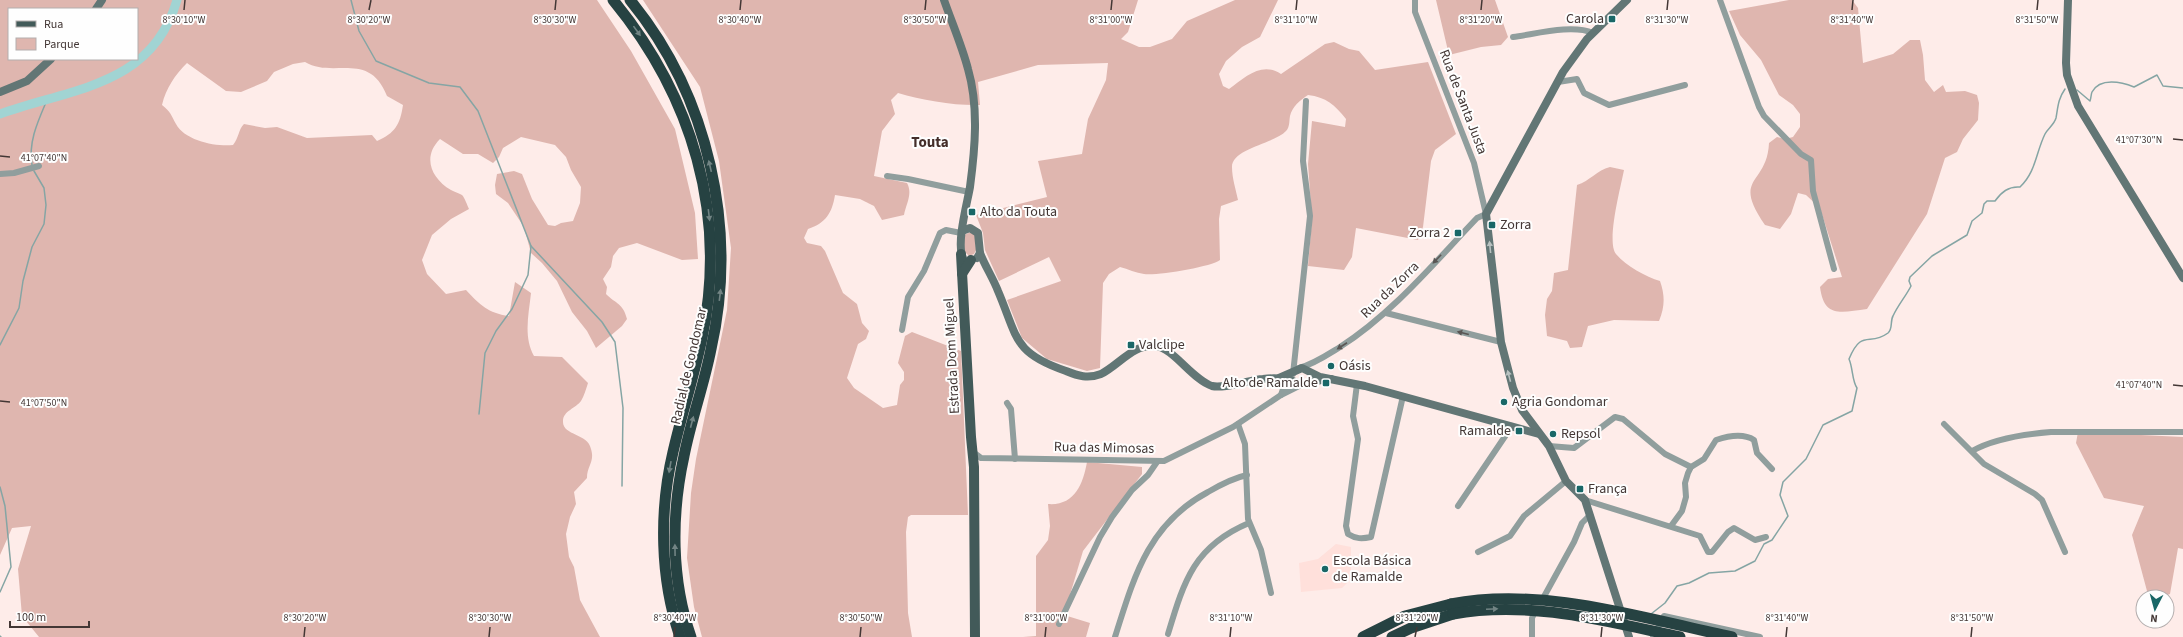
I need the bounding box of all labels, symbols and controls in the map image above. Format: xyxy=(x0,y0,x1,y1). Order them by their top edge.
legend xyxy=(8,8,138,60)
place label: Carola xyxy=(1566,9,1604,29)
text: 8°30'10"W xyxy=(163,13,206,27)
text: 8°30'20"W xyxy=(348,13,391,27)
text: 8°30'30"W xyxy=(534,13,577,27)
text: 8°30'40"W xyxy=(719,13,762,27)
text: 8°30'50"W xyxy=(904,13,947,27)
text: 8°31'00"W xyxy=(1090,13,1133,27)
text: 8°31'10"W xyxy=(1275,13,1318,27)
text: 8°31'20"W xyxy=(1460,13,1503,27)
text: 8°31'30"W xyxy=(1646,13,1689,27)
text: 8°31'40"W xyxy=(1831,13,1874,27)
text: 8°31'50"W xyxy=(2016,13,2059,27)
marker: Carola xyxy=(1607,14,1617,24)
text: Rua xyxy=(44,16,63,33)
one-way arrow xyxy=(632,25,641,36)
text: Parque xyxy=(44,36,80,53)
street label: Rua de Santa Justa xyxy=(1434,47,1492,157)
district label: Touta xyxy=(911,132,949,153)
text: 41°07'30"N xyxy=(2116,133,2162,147)
text: 41°07'40"N xyxy=(21,151,67,165)
one-way arrow xyxy=(707,160,713,172)
place label: Alto da Touta xyxy=(980,202,1057,222)
marker: Alto da Touta xyxy=(967,207,977,217)
one-way arrow xyxy=(705,209,712,221)
place label: Zorra xyxy=(1500,215,1531,235)
marker: Zorra xyxy=(1487,220,1497,230)
place label: Zorra 2 xyxy=(1409,223,1450,243)
marker: Zorra 2 xyxy=(1453,228,1463,238)
one-way arrow xyxy=(1487,241,1493,253)
one-way arrow xyxy=(1433,254,1442,264)
street label: Rua da Zorra xyxy=(1356,257,1424,323)
one-way arrow xyxy=(717,289,723,301)
street label: Estrada Dom Miguel xyxy=(939,297,965,415)
street label: Radial de Gondomar xyxy=(666,305,712,427)
one-way arrow xyxy=(1457,330,1469,336)
place label: Valclipe xyxy=(1139,335,1185,355)
marker: Valclipe xyxy=(1126,340,1136,350)
one-way arrow xyxy=(1336,342,1347,350)
place label: Oásis xyxy=(1339,356,1371,376)
marker: Oásis xyxy=(1326,361,1336,371)
one-way arrow xyxy=(1506,369,1512,382)
place label: Alto de Ramalde xyxy=(1222,373,1318,393)
marker: Alto de Ramalde xyxy=(1321,378,1331,388)
text: 41°07'40"N xyxy=(2116,378,2162,392)
place label: Agria Gondomar xyxy=(1512,392,1608,412)
text: 41°07'50"N xyxy=(21,396,67,410)
marker: Agria Gondomar xyxy=(1499,397,1509,407)
one-way arrow xyxy=(689,415,695,427)
place label: Ramalde xyxy=(1459,421,1511,441)
place label: Repsol xyxy=(1561,424,1601,444)
marker: Ramalde xyxy=(1514,426,1524,436)
marker: Repsol xyxy=(1548,429,1558,439)
street label: Rua das Mimosas xyxy=(1054,437,1155,459)
one-way arrow xyxy=(667,460,673,473)
place label: França xyxy=(1588,479,1627,499)
marker: França xyxy=(1575,484,1585,494)
one-way arrow xyxy=(672,544,679,556)
place label: Escola Básica de Ramalde xyxy=(1333,551,1411,587)
marker: Escola Básica de Ramalde xyxy=(1320,564,1330,574)
north arrow xyxy=(2135,589,2175,629)
scale bar xyxy=(10,603,89,629)
one-way arrow xyxy=(1486,606,1499,612)
text: 100 m xyxy=(16,609,46,626)
text: 8°30'20"W xyxy=(284,611,327,625)
text: 8°30'30"W xyxy=(469,611,512,625)
text: 8°30'40"W xyxy=(654,611,697,625)
text: 8°30'50"W xyxy=(840,611,883,625)
text: 8°31'00"W xyxy=(1025,611,1068,625)
text: 8°31'10"W xyxy=(1210,611,1253,625)
text: 8°31'20"W xyxy=(1396,611,1439,625)
text: 8°31'30"W xyxy=(1581,611,1624,625)
text: 8°31'40"W xyxy=(1766,611,1809,625)
text: 8°31'50"W xyxy=(1951,611,1994,625)
text: N xyxy=(2150,611,2158,626)

